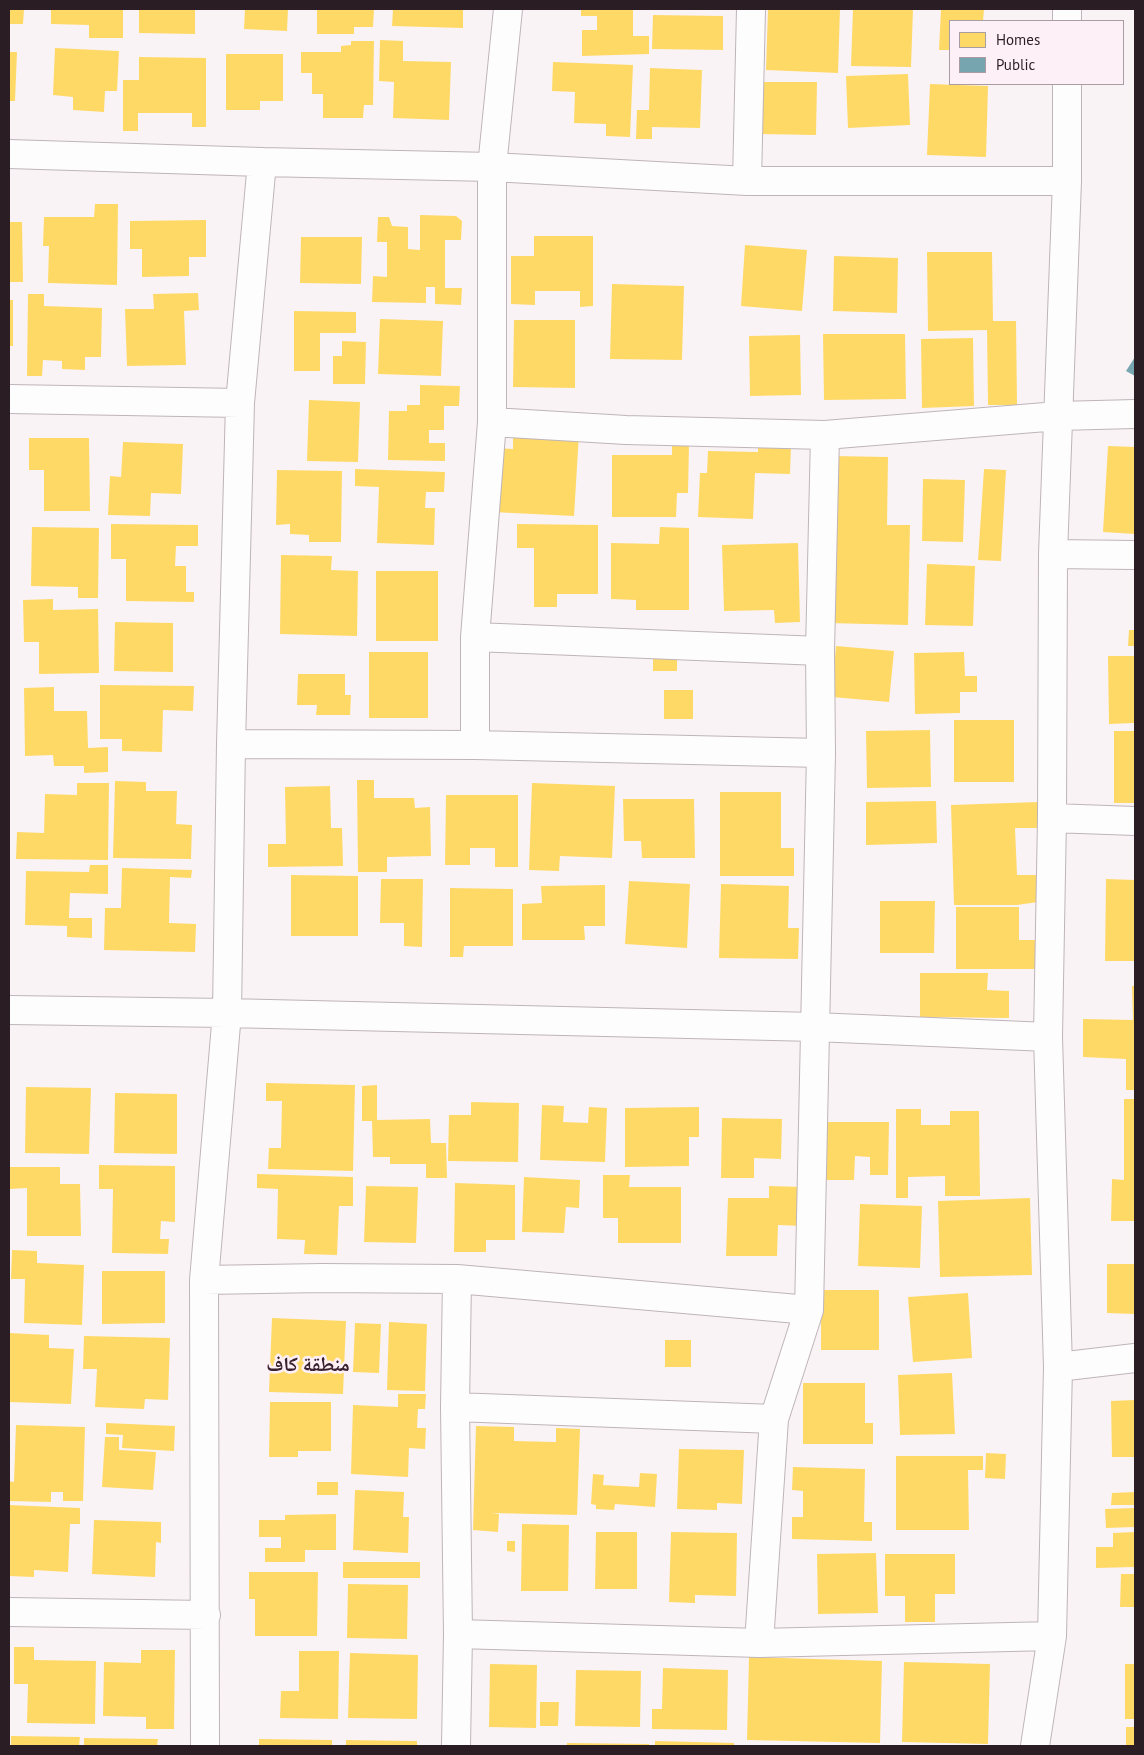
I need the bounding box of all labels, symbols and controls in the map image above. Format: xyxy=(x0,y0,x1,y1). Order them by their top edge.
legend xyxy=(949,20,1124,85)
text: Homes xyxy=(996,30,1040,49)
text: Public xyxy=(996,55,1035,74)
district label: منطقة كاف xyxy=(266,1353,350,1377)

